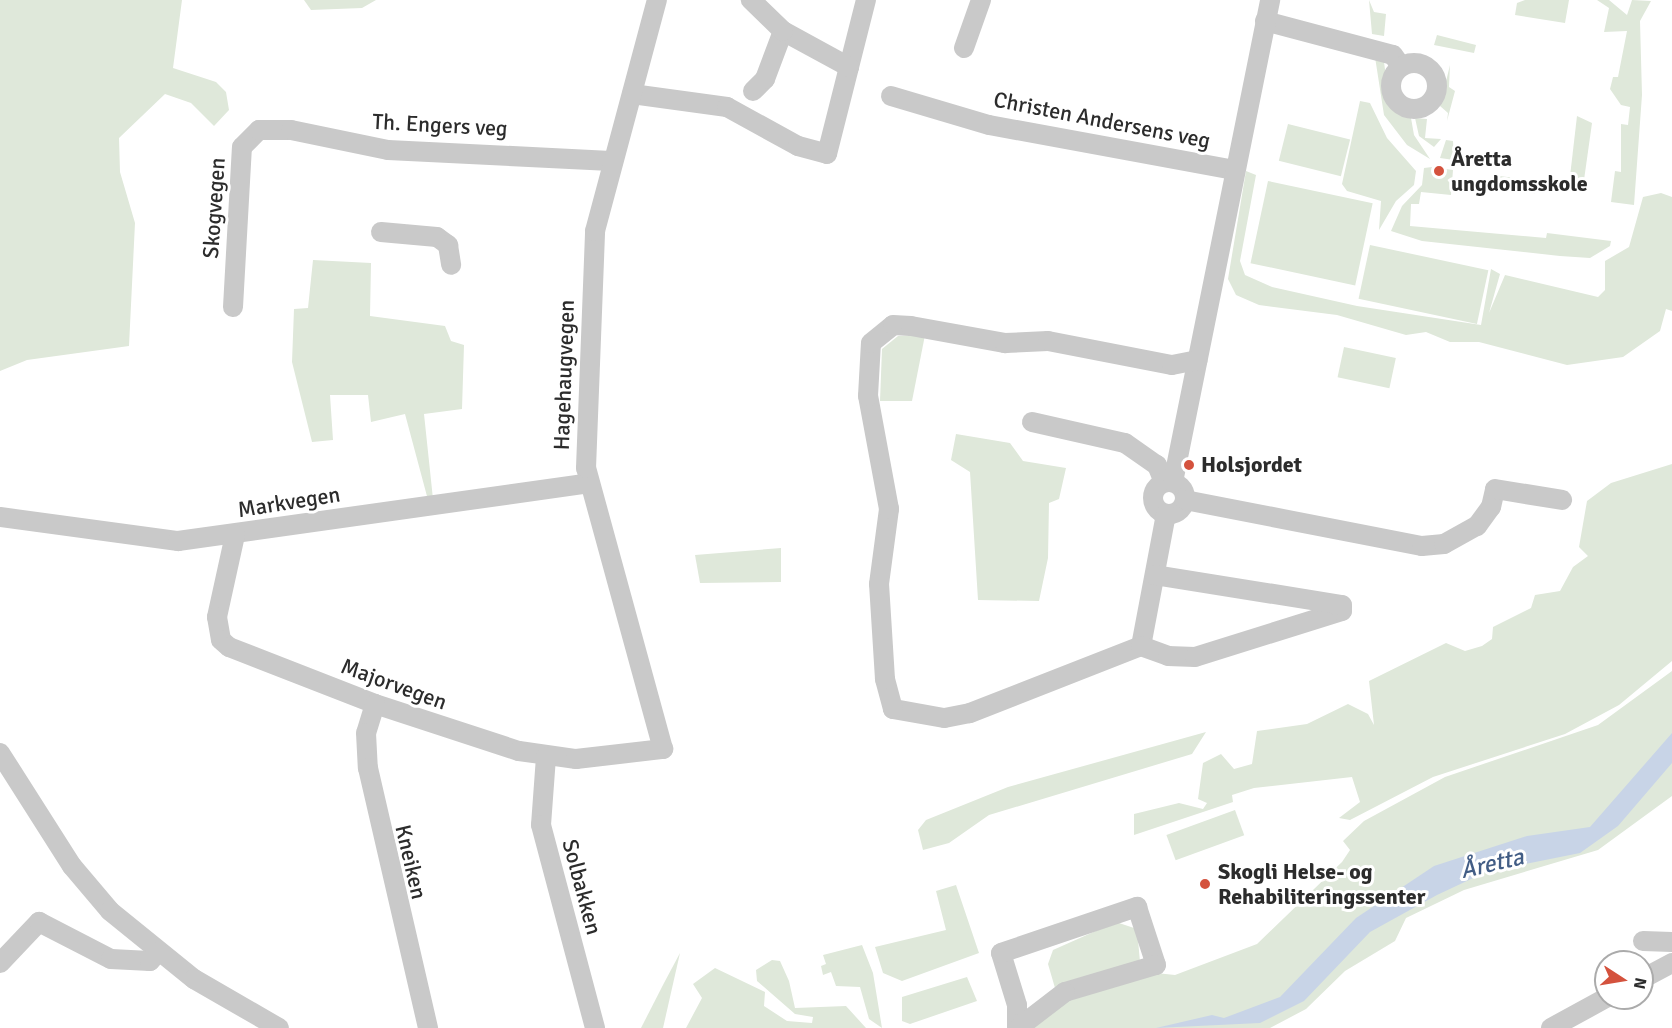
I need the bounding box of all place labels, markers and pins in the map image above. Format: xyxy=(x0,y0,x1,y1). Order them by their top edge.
place label: Åretta ungdomsskole xyxy=(1451,145,1588,196)
marker: Åretta ungdomsskole xyxy=(1432,164,1446,178)
place label: Holsjordet xyxy=(1201,452,1302,478)
marker: Holsjordet xyxy=(1182,458,1196,472)
place label: Skogli Helse- og Rehabiliteringssenter xyxy=(1218,858,1425,909)
marker: Skogli Helse- og Rehabiliteringssenter xyxy=(1196,875,1214,893)

